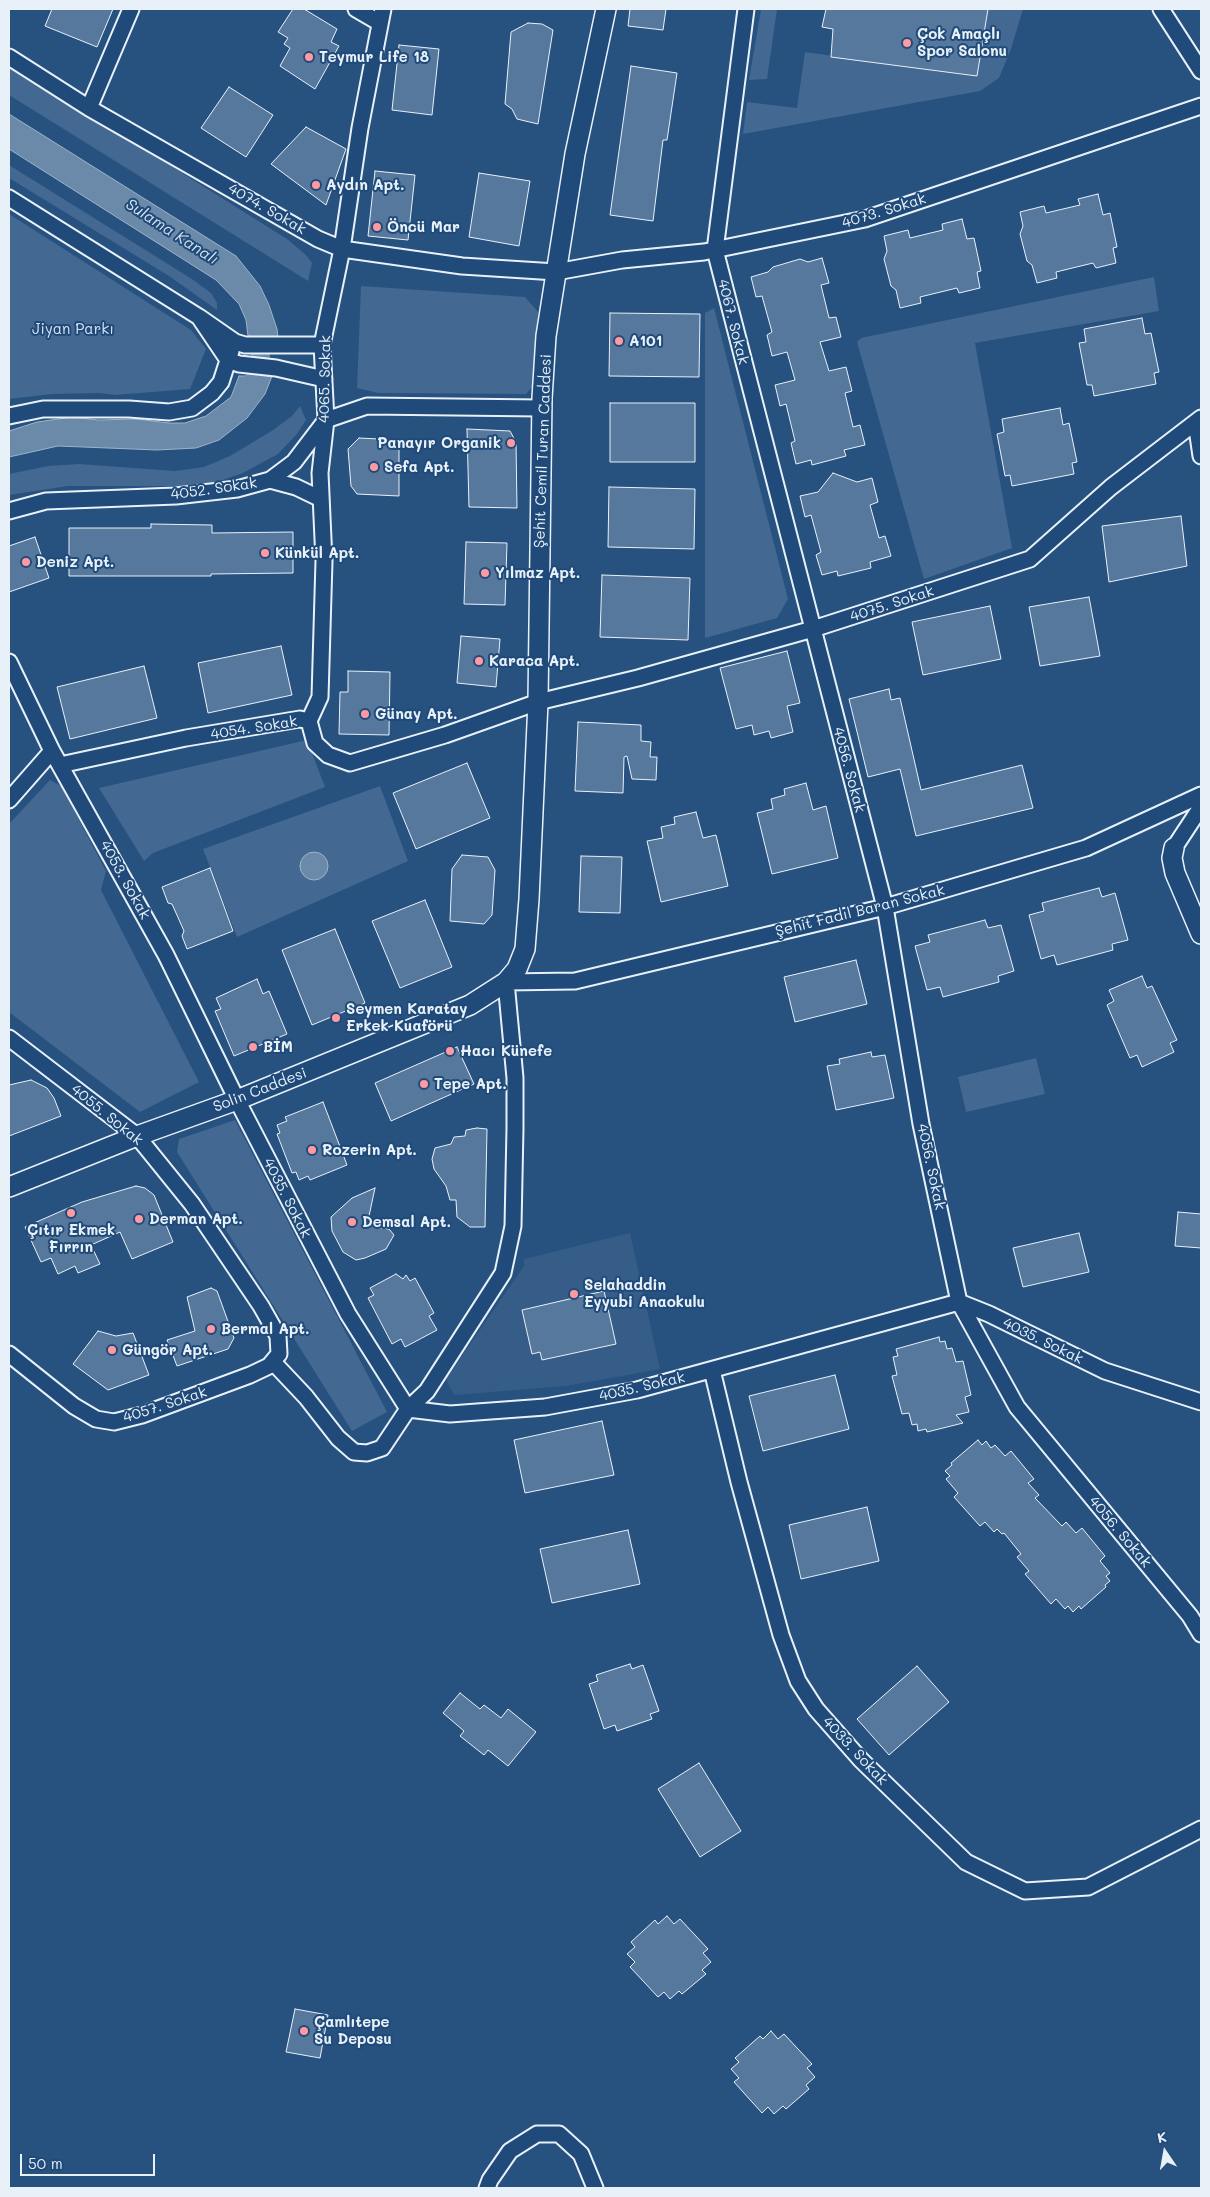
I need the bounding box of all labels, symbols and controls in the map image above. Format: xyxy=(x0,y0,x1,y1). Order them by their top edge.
place label: Çok Amaçlı Spor Salonu xyxy=(917,25,1007,60)
marker: Çok Amaçlı Spor Salonu xyxy=(901,37,913,49)
place label: Teymur Life 18 xyxy=(319,48,429,66)
marker: Teymur Life 18 xyxy=(303,51,315,63)
place label: Aydın Apt. xyxy=(326,176,405,194)
street label: 4074. Sokak xyxy=(225,179,309,239)
marker: Aydın Apt. xyxy=(310,179,322,191)
street label: 4073. Sokak xyxy=(840,190,928,232)
water label: Sulama Kanalı xyxy=(122,195,222,269)
place label: Öncü Mar xyxy=(387,218,460,236)
marker: Öncü Mar xyxy=(371,221,383,233)
street label: 4067. Sokak xyxy=(714,277,752,367)
park label: Jiyan Parkı xyxy=(32,320,114,338)
place label: A101 xyxy=(629,332,662,350)
street label: 4065. Sokak xyxy=(315,335,335,423)
marker: A101 xyxy=(613,335,625,347)
street label: Şehit Cemil Turan Caddesi xyxy=(531,354,555,548)
place label: Panayır Organik xyxy=(377,434,501,452)
marker: Panayır Organik xyxy=(505,437,517,449)
place label: Sefa Apt. xyxy=(384,458,455,476)
marker: Sefa Apt. xyxy=(368,461,380,473)
street label: 4052. Sokak xyxy=(170,474,258,504)
place label: Künkül Apt. xyxy=(275,544,359,562)
marker: Künkül Apt. xyxy=(259,547,271,559)
place label: Deniz Apt. xyxy=(36,553,114,571)
marker: Deniz Apt. xyxy=(20,556,32,568)
place label: Yılmaz Apt. xyxy=(495,564,580,582)
marker: Yılmaz Apt. xyxy=(479,567,491,579)
street label: 4075. Sokak xyxy=(848,582,936,626)
place label: Karaca Apt. xyxy=(489,652,580,670)
marker: Karaca Apt. xyxy=(473,655,485,667)
place label: Günay Apt. xyxy=(375,705,458,723)
marker: Günay Apt. xyxy=(359,708,371,720)
street label: 4054. Sokak xyxy=(209,712,299,744)
street label: 4056. Sokak xyxy=(829,725,869,815)
street label: 4053. Sokak xyxy=(96,837,154,923)
street label: Şehit Fadıl Baran Sokak xyxy=(773,881,947,941)
place label: Seymen Karatay Erkek Kuaförü xyxy=(346,1000,467,1035)
marker: Seymen Karatay Erkek Kuaförü xyxy=(330,1012,342,1024)
place label: BİM xyxy=(263,1038,293,1056)
marker: BİM xyxy=(247,1041,259,1053)
place label: Hacı Künefe xyxy=(460,1042,552,1060)
marker: Hacı Künefe xyxy=(444,1045,456,1057)
street label: Solin Caddesi xyxy=(211,1064,309,1116)
place label: Tepe Apt. xyxy=(434,1075,507,1093)
marker: Tepe Apt. xyxy=(418,1078,430,1090)
street label: 4055. Sokak xyxy=(67,1081,147,1149)
street label: 4056. Sokak xyxy=(913,1122,949,1212)
place label: Rozerin Apt. xyxy=(322,1141,417,1159)
marker: Rozerin Apt. xyxy=(306,1144,318,1156)
street label: 4035. Sokak xyxy=(259,1155,315,1241)
marker: Çıtır Ekmek Fırrın xyxy=(65,1207,77,1219)
place label: Derman Apt. xyxy=(149,1210,243,1228)
marker: Derman Apt. xyxy=(133,1213,145,1225)
place label: Demsal Apt. xyxy=(362,1213,451,1231)
marker: Demsal Apt. xyxy=(346,1216,358,1228)
place label: Çıtır Ekmek Fırrın xyxy=(27,1221,115,1256)
place label: Selahaddin Eyyubi Anaokulu xyxy=(584,1276,705,1311)
marker: Selahaddin Eyyubi Anaokulu xyxy=(568,1288,580,1300)
street label: 4035. Sokak xyxy=(1000,1314,1086,1368)
place label: Bermal Apt. xyxy=(221,1320,310,1338)
marker: Bermal Apt. xyxy=(205,1323,217,1335)
place label: Güngör Apt. xyxy=(122,1341,213,1359)
marker: Güngör Apt. xyxy=(106,1344,118,1356)
street label: 4035. Sokak xyxy=(597,1368,687,1406)
street label: 4057. Sokak xyxy=(121,1383,209,1427)
street label: 4056. Sokak xyxy=(1085,1493,1155,1571)
street label: 4033. Sokak xyxy=(819,1713,891,1789)
place label: Çamlıtepe Su Deposu xyxy=(314,2013,392,2048)
marker: Çamlıtepe Su Deposu xyxy=(298,2025,310,2037)
north arrow xyxy=(1140,2127,1190,2177)
text: K xyxy=(1155,2127,1168,2147)
scale bar xyxy=(22,2144,158,2176)
text: 50 m xyxy=(28,2153,63,2173)

